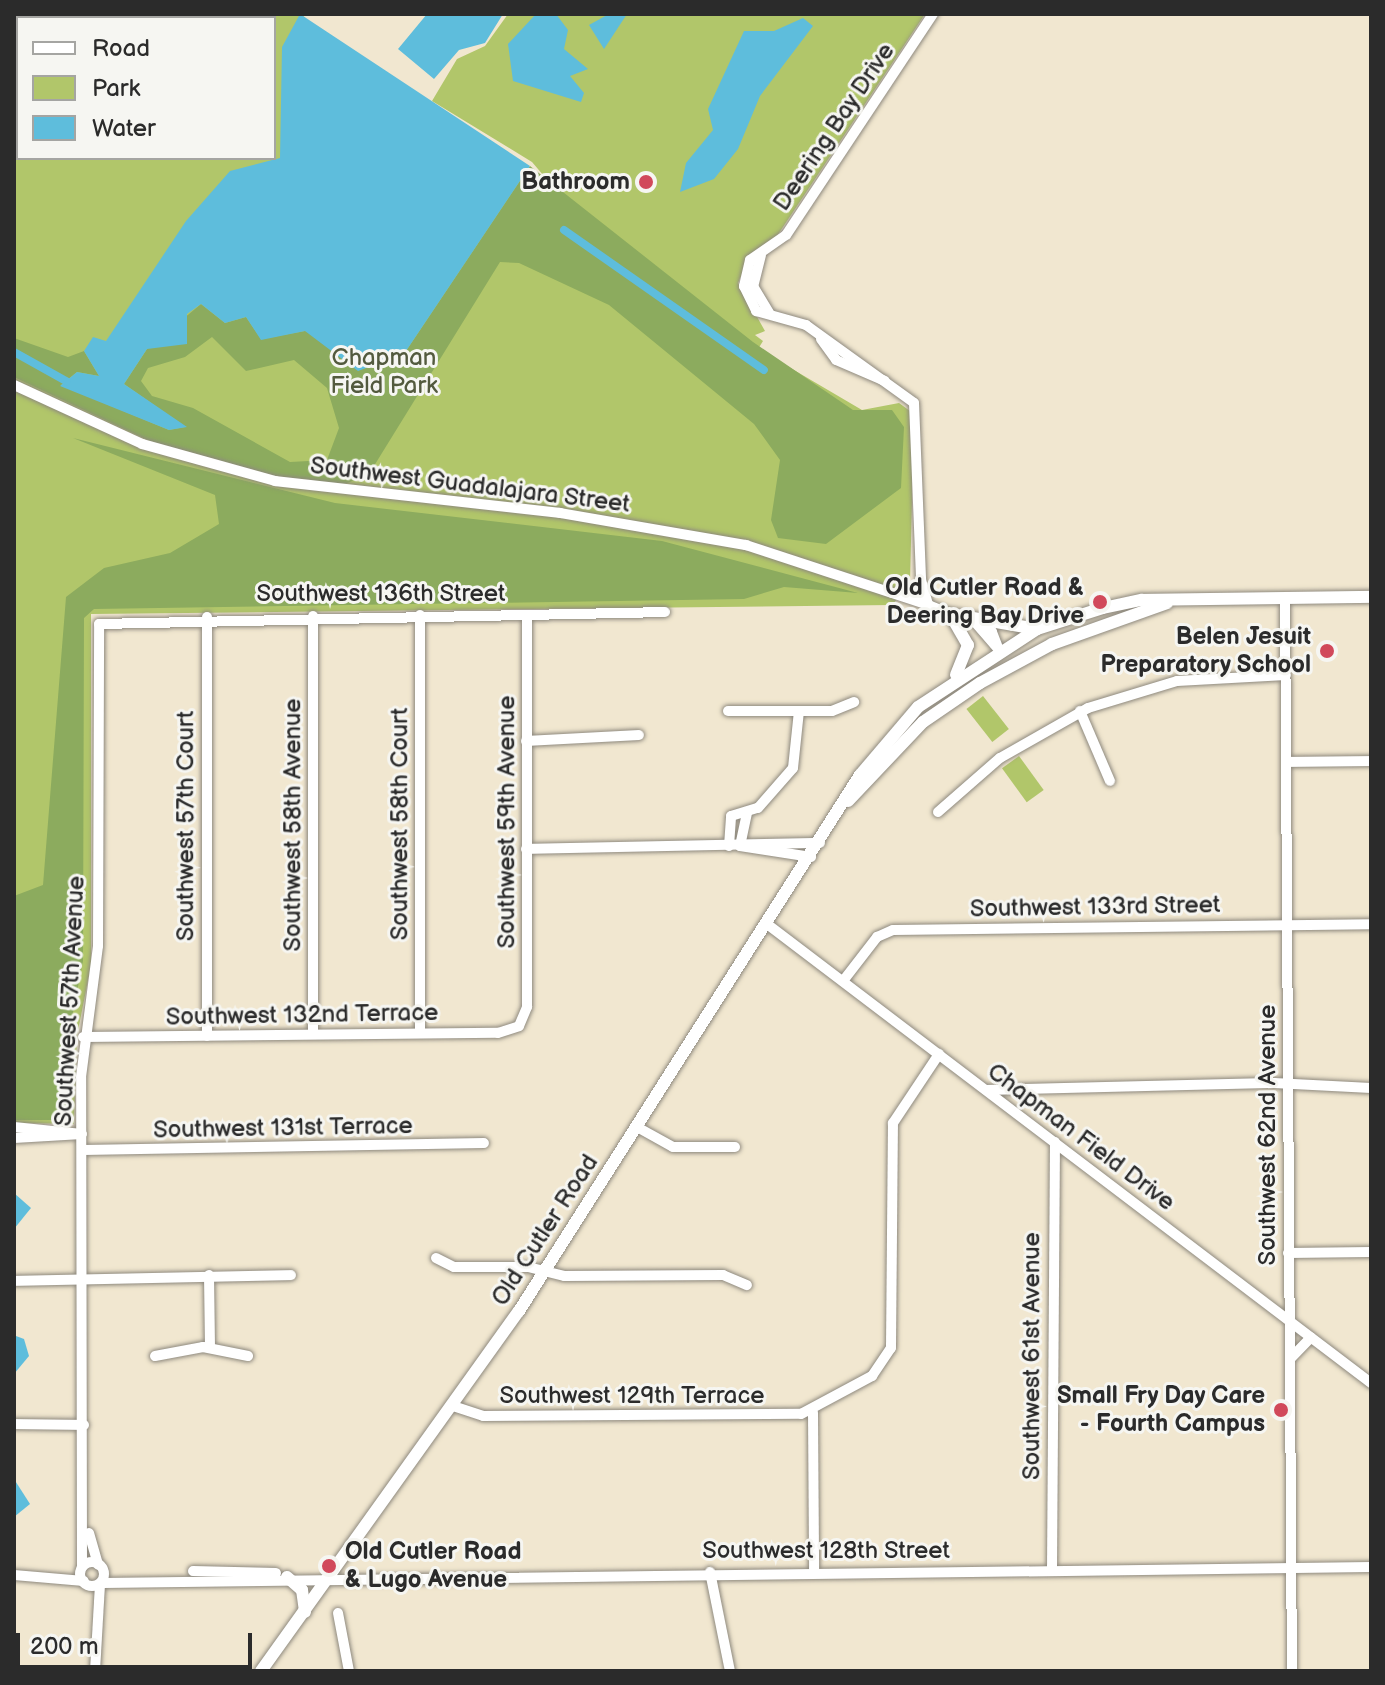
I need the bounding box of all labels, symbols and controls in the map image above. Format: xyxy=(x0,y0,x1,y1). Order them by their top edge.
legend xyxy=(16,16,276,160)
text: Road xyxy=(92,34,150,63)
street label: Deering Bay Drive xyxy=(767,37,901,217)
text: Park xyxy=(92,74,140,103)
text: Water xyxy=(92,114,156,143)
place label: Bathroom xyxy=(521,168,630,196)
marker: Bathroom xyxy=(637,173,655,191)
park label: Chapman Field Park xyxy=(330,344,438,400)
street label: Southwest Guadalajara Street xyxy=(308,451,632,519)
place label: Old Cutler Road & Deering Bay Drive xyxy=(885,574,1084,630)
street label: Southwest 136th Street xyxy=(256,580,506,608)
marker: Old Cutler Road & Deering Bay Drive xyxy=(1091,593,1109,611)
place label: Belen Jesuit Preparatory School xyxy=(1100,623,1311,679)
marker: Belen Jesuit Preparatory School xyxy=(1318,642,1336,660)
street label: Southwest 59th Avenue xyxy=(493,696,521,948)
street label: Southwest 58th Avenue xyxy=(279,698,307,952)
street label: Southwest 58th Court xyxy=(386,708,414,940)
street label: Southwest 57th Court xyxy=(172,711,200,941)
street label: Southwest 57th Avenue xyxy=(49,875,91,1127)
street label: Southwest 133rd Street xyxy=(969,890,1221,924)
street label: Southwest 132nd Terrace xyxy=(165,998,439,1032)
street label: Southwest 62nd Avenue xyxy=(1254,1005,1282,1265)
street label: Chapman Field Drive xyxy=(982,1057,1180,1217)
street label: Southwest 131st Terrace xyxy=(153,1111,413,1145)
street label: Old Cutler Road xyxy=(486,1149,604,1311)
street label: Southwest 61st Avenue xyxy=(1018,1232,1046,1480)
street label: Southwest 129th Terrace xyxy=(499,1382,765,1410)
place label: Small Fry Day Care - Fourth Campus xyxy=(1056,1382,1265,1438)
marker: Small Fry Day Care - Fourth Campus xyxy=(1272,1401,1290,1419)
street label: Southwest 128th Street xyxy=(702,1537,950,1565)
place label: Old Cutler Road & Lugo Avenue xyxy=(345,1538,521,1594)
marker: Old Cutler Road & Lugo Avenue xyxy=(320,1557,338,1575)
scale bar xyxy=(20,1617,256,1667)
text: 200 m xyxy=(30,1632,99,1661)

